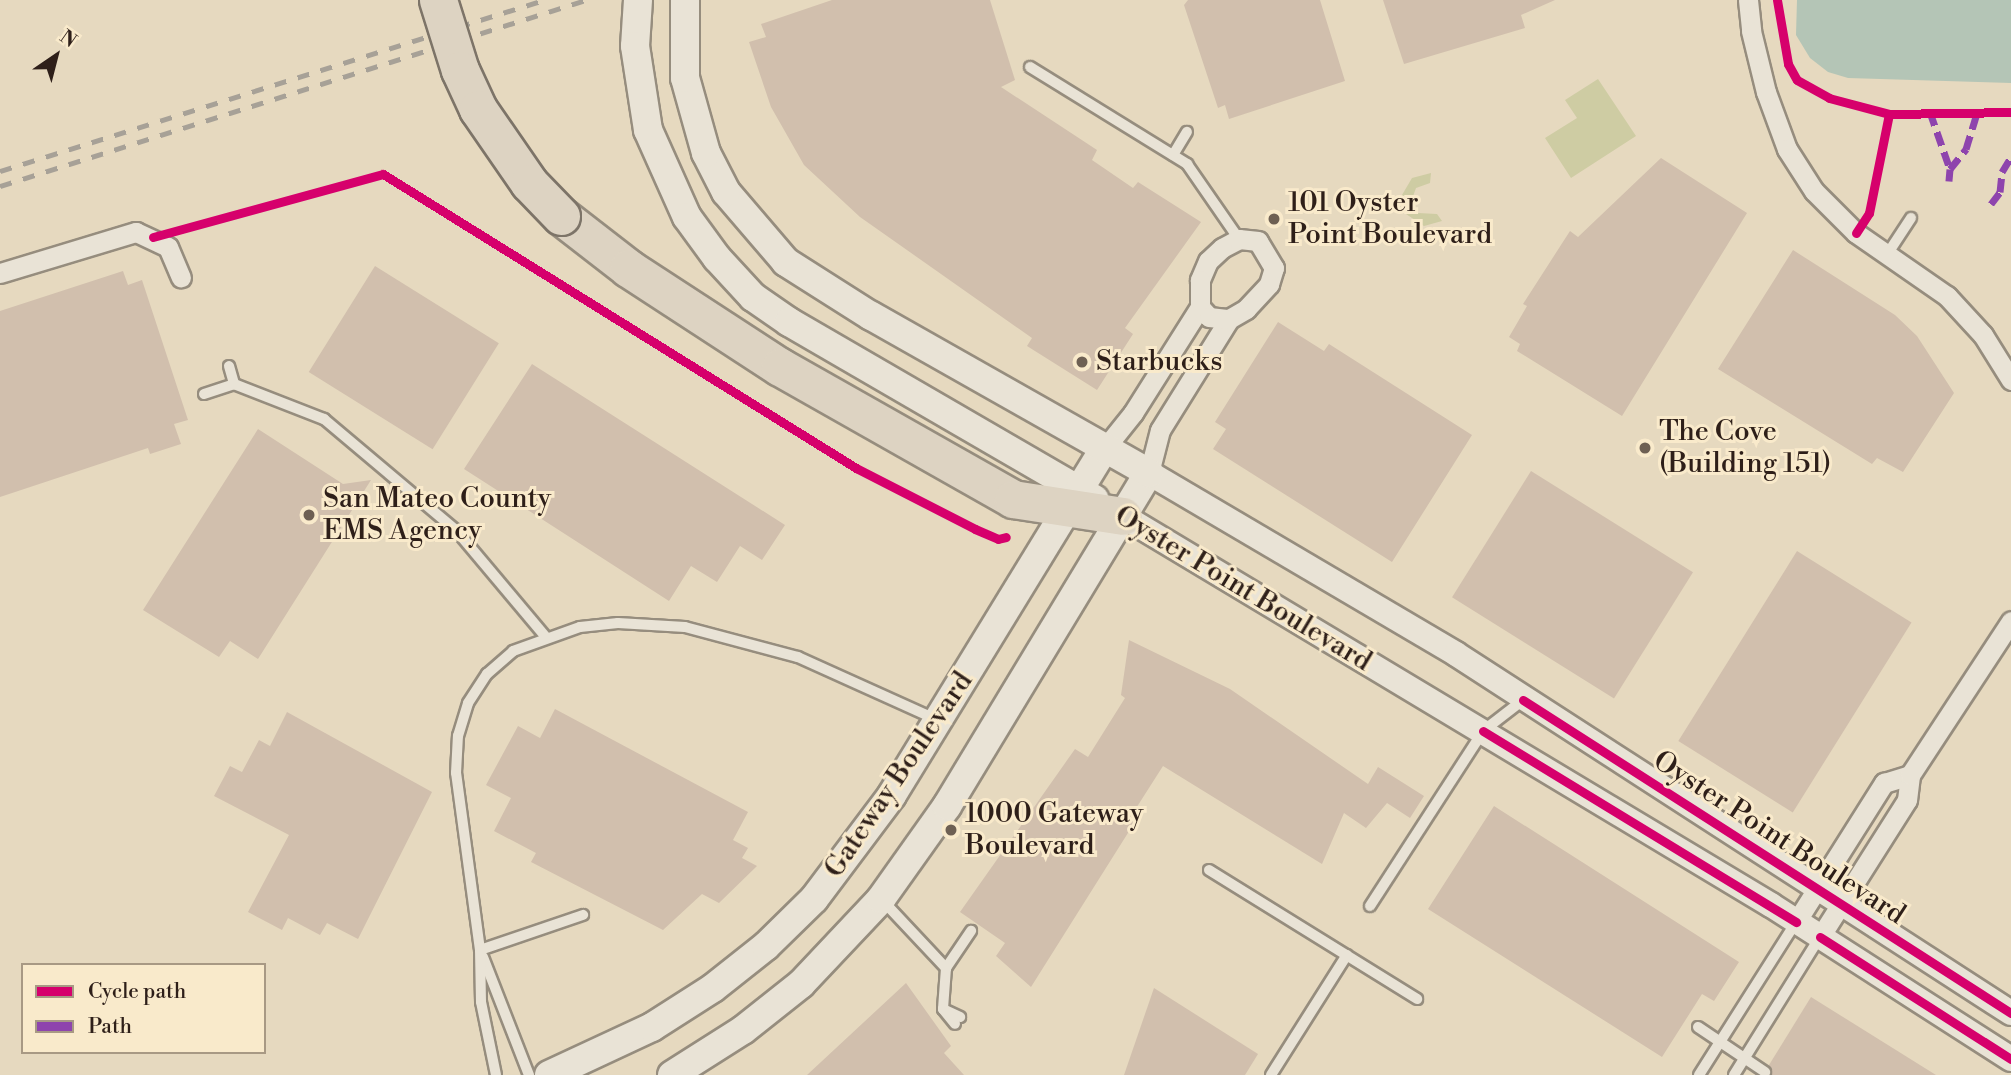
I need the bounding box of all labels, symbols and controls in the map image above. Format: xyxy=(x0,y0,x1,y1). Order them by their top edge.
north arrow xyxy=(21,21,91,91)
text: N xyxy=(55,25,81,53)
place label: 101 Oyster Point Boulevard xyxy=(1288,186,1492,252)
marker: 101 Oyster Point Boulevard xyxy=(1266,211,1282,227)
place label: Starbucks xyxy=(1096,345,1223,379)
marker: Starbucks xyxy=(1074,354,1090,370)
place label: The Cove (Building 151) xyxy=(1659,415,1831,481)
marker: The Cove (Building 151) xyxy=(1637,440,1653,456)
place label: San Mateo County EMS Agency xyxy=(323,482,551,548)
street label: Oyster Point Boulevard xyxy=(1108,499,1378,679)
marker: San Mateo County EMS Agency xyxy=(301,507,317,523)
street label: Gateway Boulevard xyxy=(818,666,980,884)
street label: Oyster Point Boulevard xyxy=(1647,744,1911,932)
place label: 1000 Gateway Boulevard xyxy=(965,797,1143,863)
marker: 1000 Gateway Boulevard xyxy=(943,822,959,838)
legend xyxy=(21,963,266,1054)
text: Cycle path xyxy=(88,979,186,1005)
text: Path xyxy=(88,1014,132,1040)

